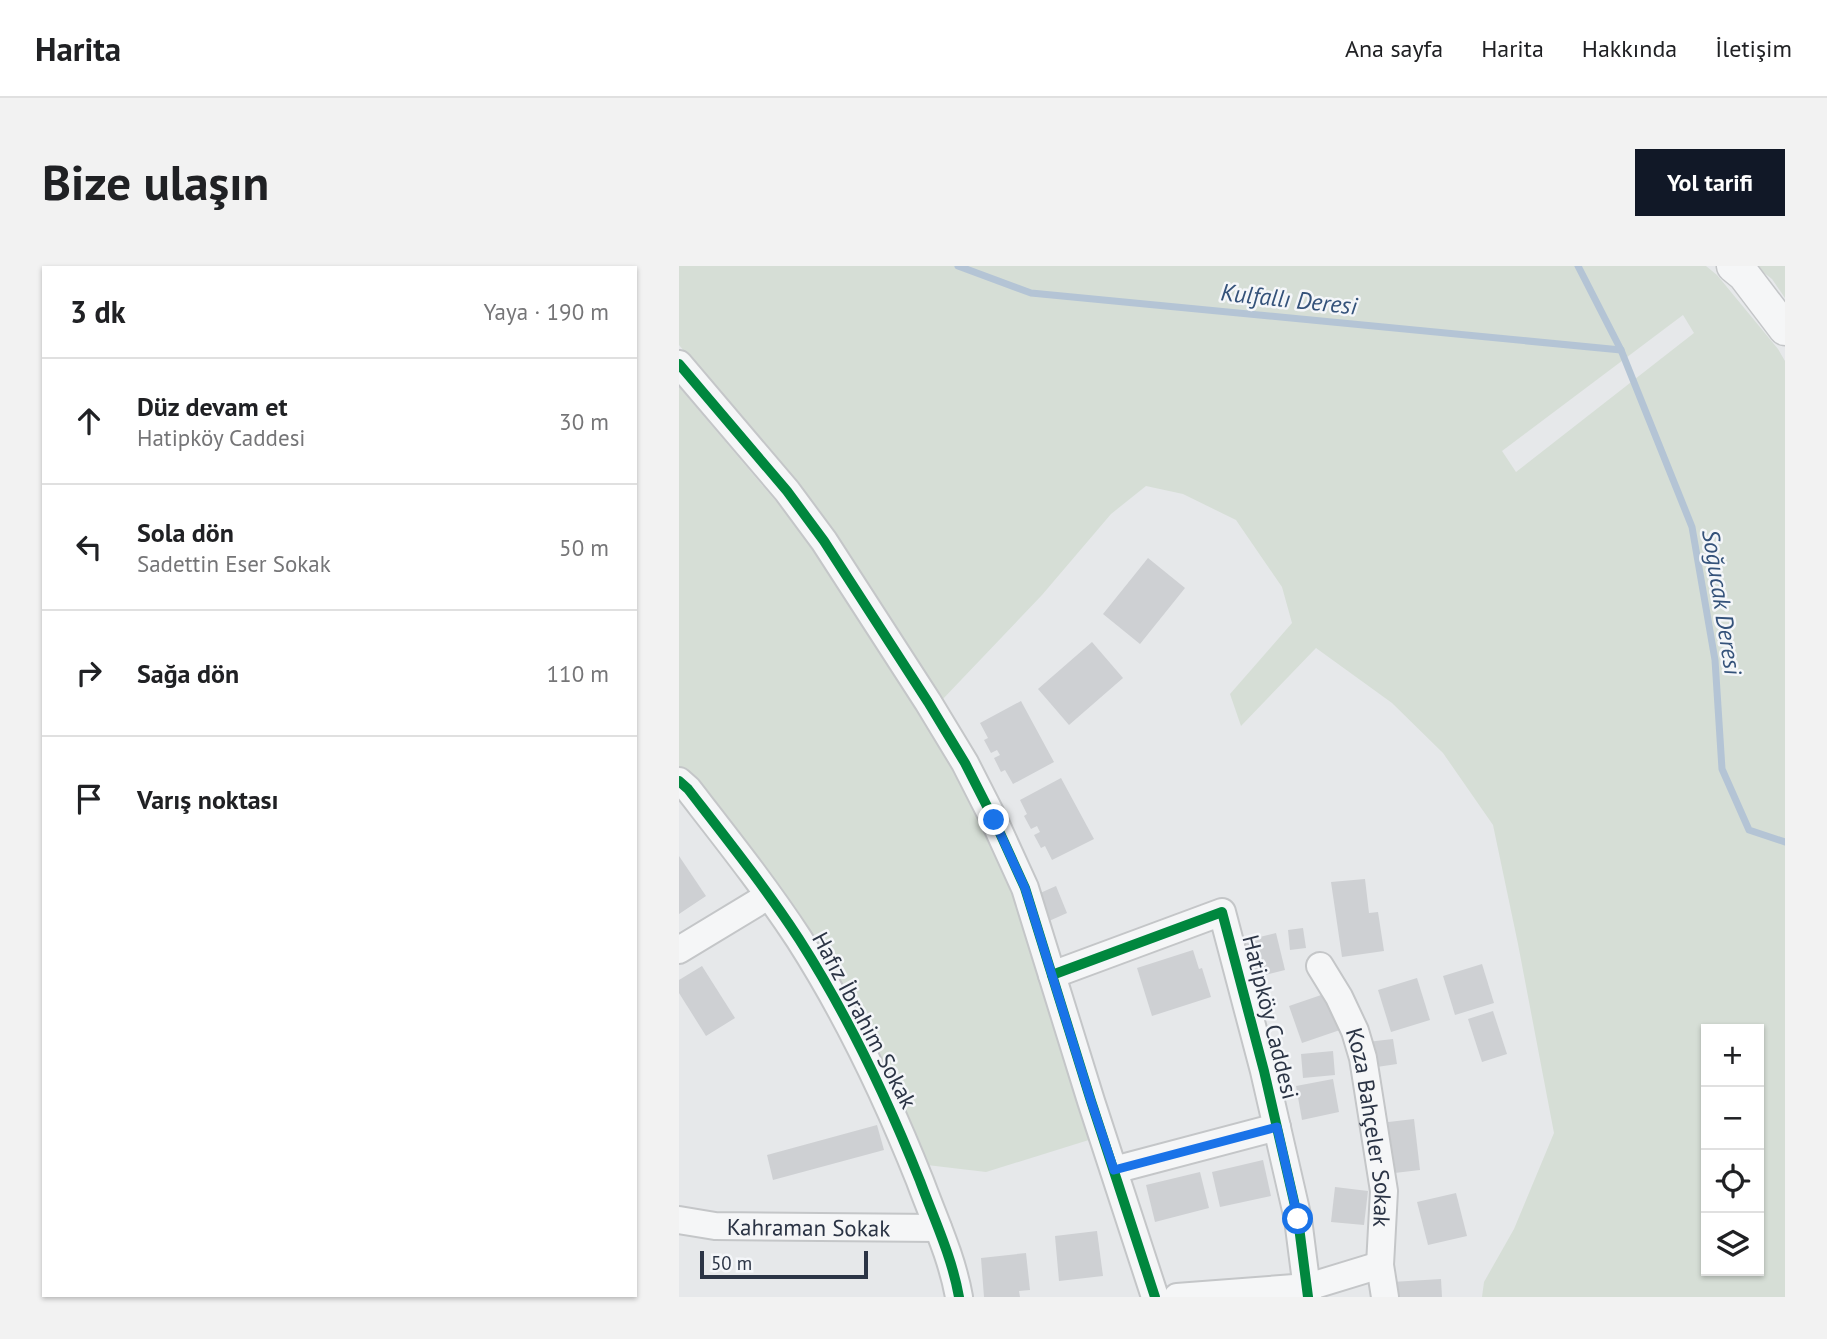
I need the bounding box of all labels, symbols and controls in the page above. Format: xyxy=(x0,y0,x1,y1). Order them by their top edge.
text: Harita xyxy=(35,27,121,70)
text: Ana sayfa xyxy=(1345,33,1443,64)
text: Harita xyxy=(1481,33,1544,64)
text: Hakkında xyxy=(1582,33,1677,64)
text: İletişim xyxy=(1715,33,1792,64)
button: Yol tarifi xyxy=(1635,149,1785,216)
text: Bize ulaşın xyxy=(42,150,269,214)
water label: Kulfallı Deresi xyxy=(1219,276,1359,322)
text: 3 dk xyxy=(70,292,126,331)
text: Yaya · 190 m xyxy=(483,297,609,326)
text: Düz devam et xyxy=(137,390,287,423)
icon: ahead xyxy=(70,402,108,440)
text: 30 m xyxy=(559,407,609,436)
text: Hatipköy Caddesi xyxy=(137,423,306,452)
text: Sola dön xyxy=(137,516,234,549)
water label: Soğucak Deresi xyxy=(1695,527,1749,678)
icon: left xyxy=(70,528,108,566)
text: 50 m xyxy=(559,533,609,562)
text: Sadettin Eser Sokak xyxy=(137,549,331,578)
icon: right xyxy=(70,654,108,692)
text: Sağa dön xyxy=(137,657,239,690)
text: 110 m xyxy=(547,659,609,688)
icon: arrive xyxy=(70,780,108,818)
text: Varış noktası xyxy=(137,783,279,816)
route end xyxy=(978,804,1009,835)
street label: Hafız İbrahim Sokak xyxy=(806,927,924,1113)
street label: Hatipköy Caddesi xyxy=(1237,932,1305,1102)
street label: Koza Bahçeler Sokak xyxy=(1340,1024,1399,1228)
map controls xyxy=(1701,1024,1764,1276)
button: + xyxy=(1701,1024,1764,1087)
button: − xyxy=(1701,1087,1764,1150)
button: locate xyxy=(1701,1150,1764,1213)
route start xyxy=(1282,1203,1313,1234)
street label: Kahraman Sokak xyxy=(727,1212,890,1242)
button: layers xyxy=(1701,1213,1764,1276)
scale bar xyxy=(700,1248,868,1280)
text: 50 m xyxy=(711,1251,752,1275)

